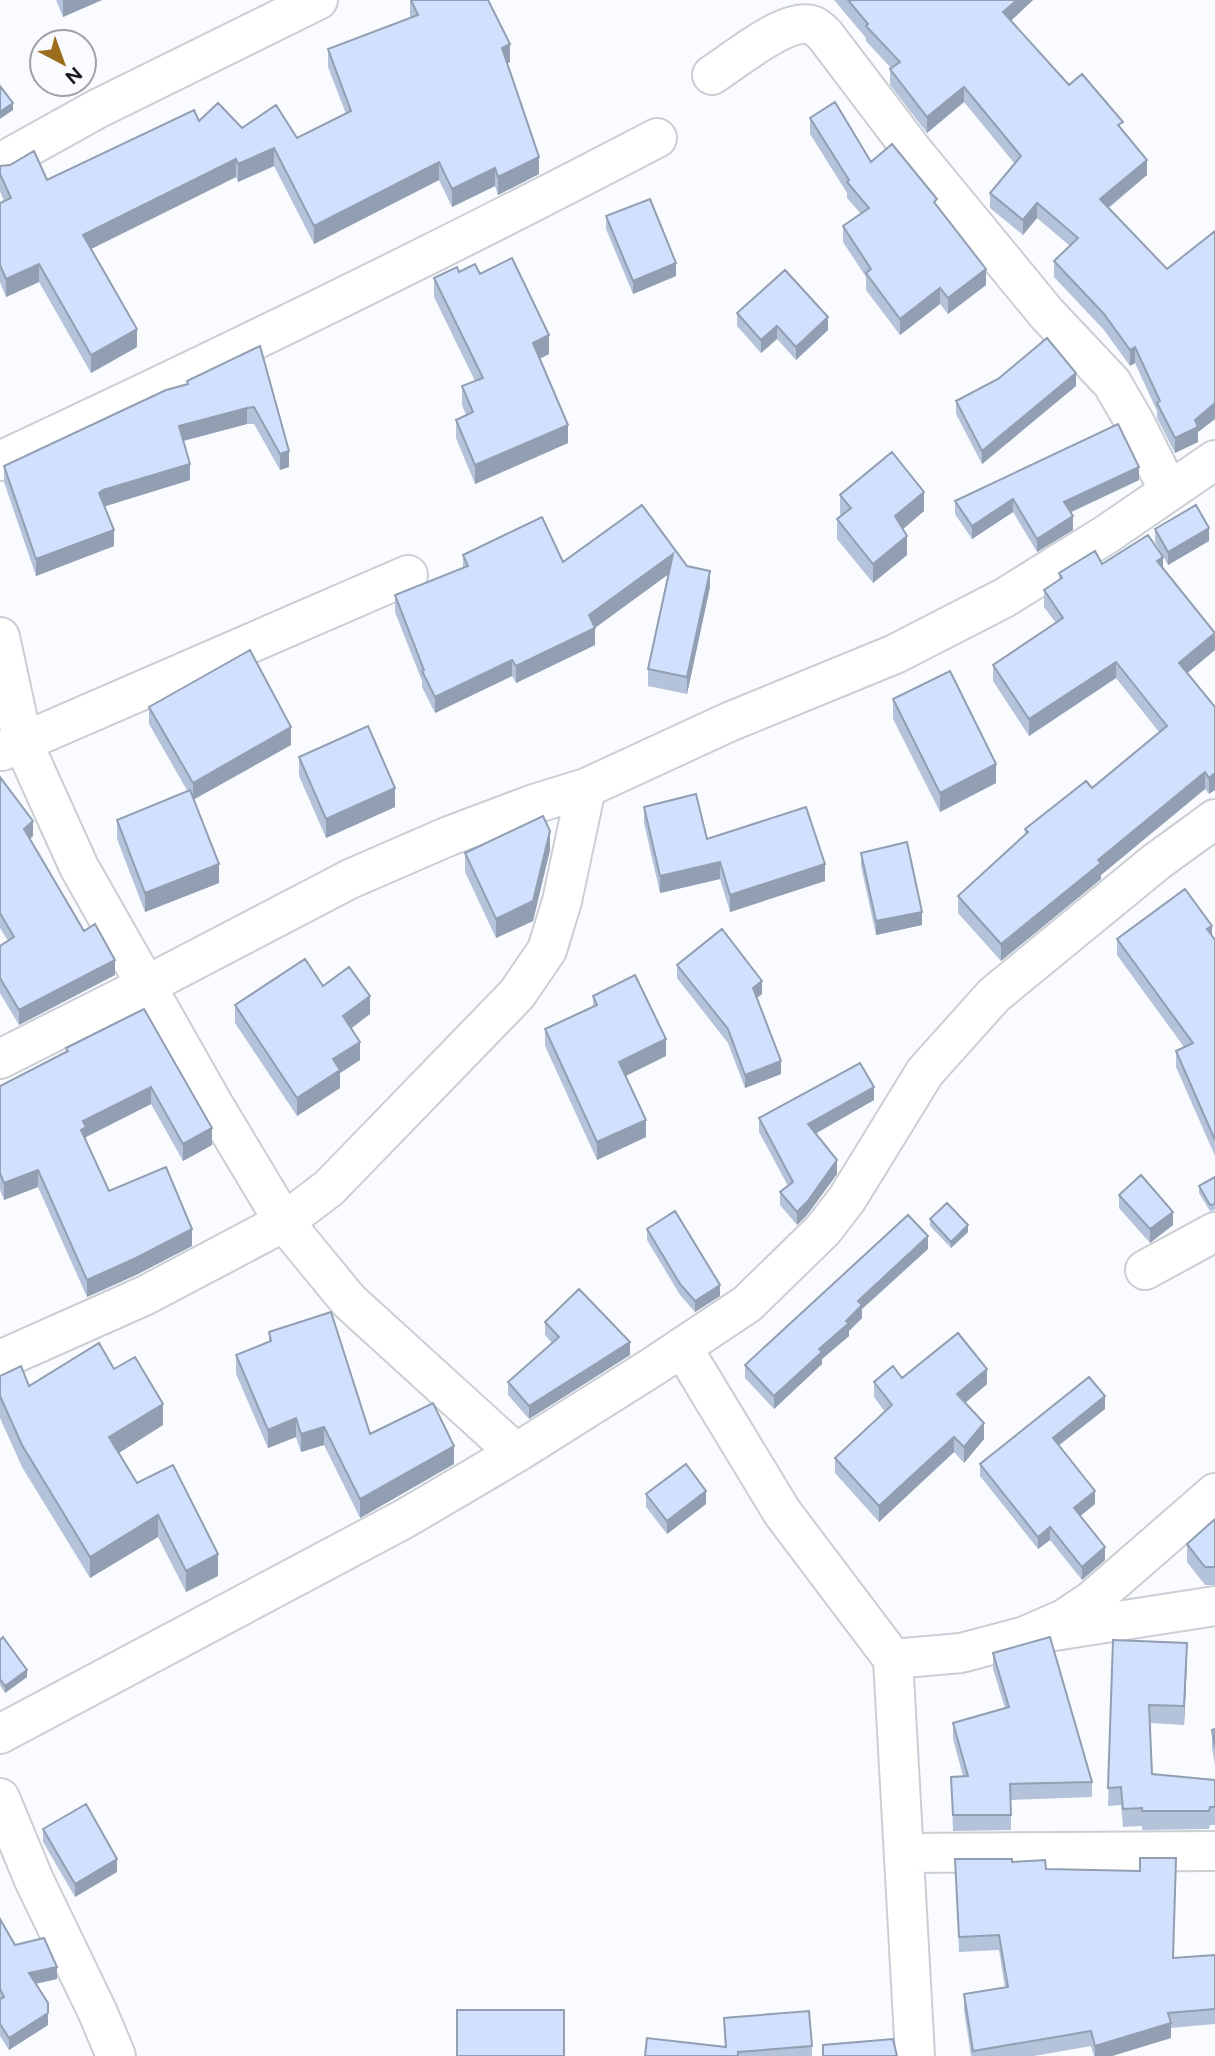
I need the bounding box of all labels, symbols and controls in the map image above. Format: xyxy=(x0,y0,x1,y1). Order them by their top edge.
north arrow xyxy=(28,28,98,98)
text: N xyxy=(61,62,87,89)

